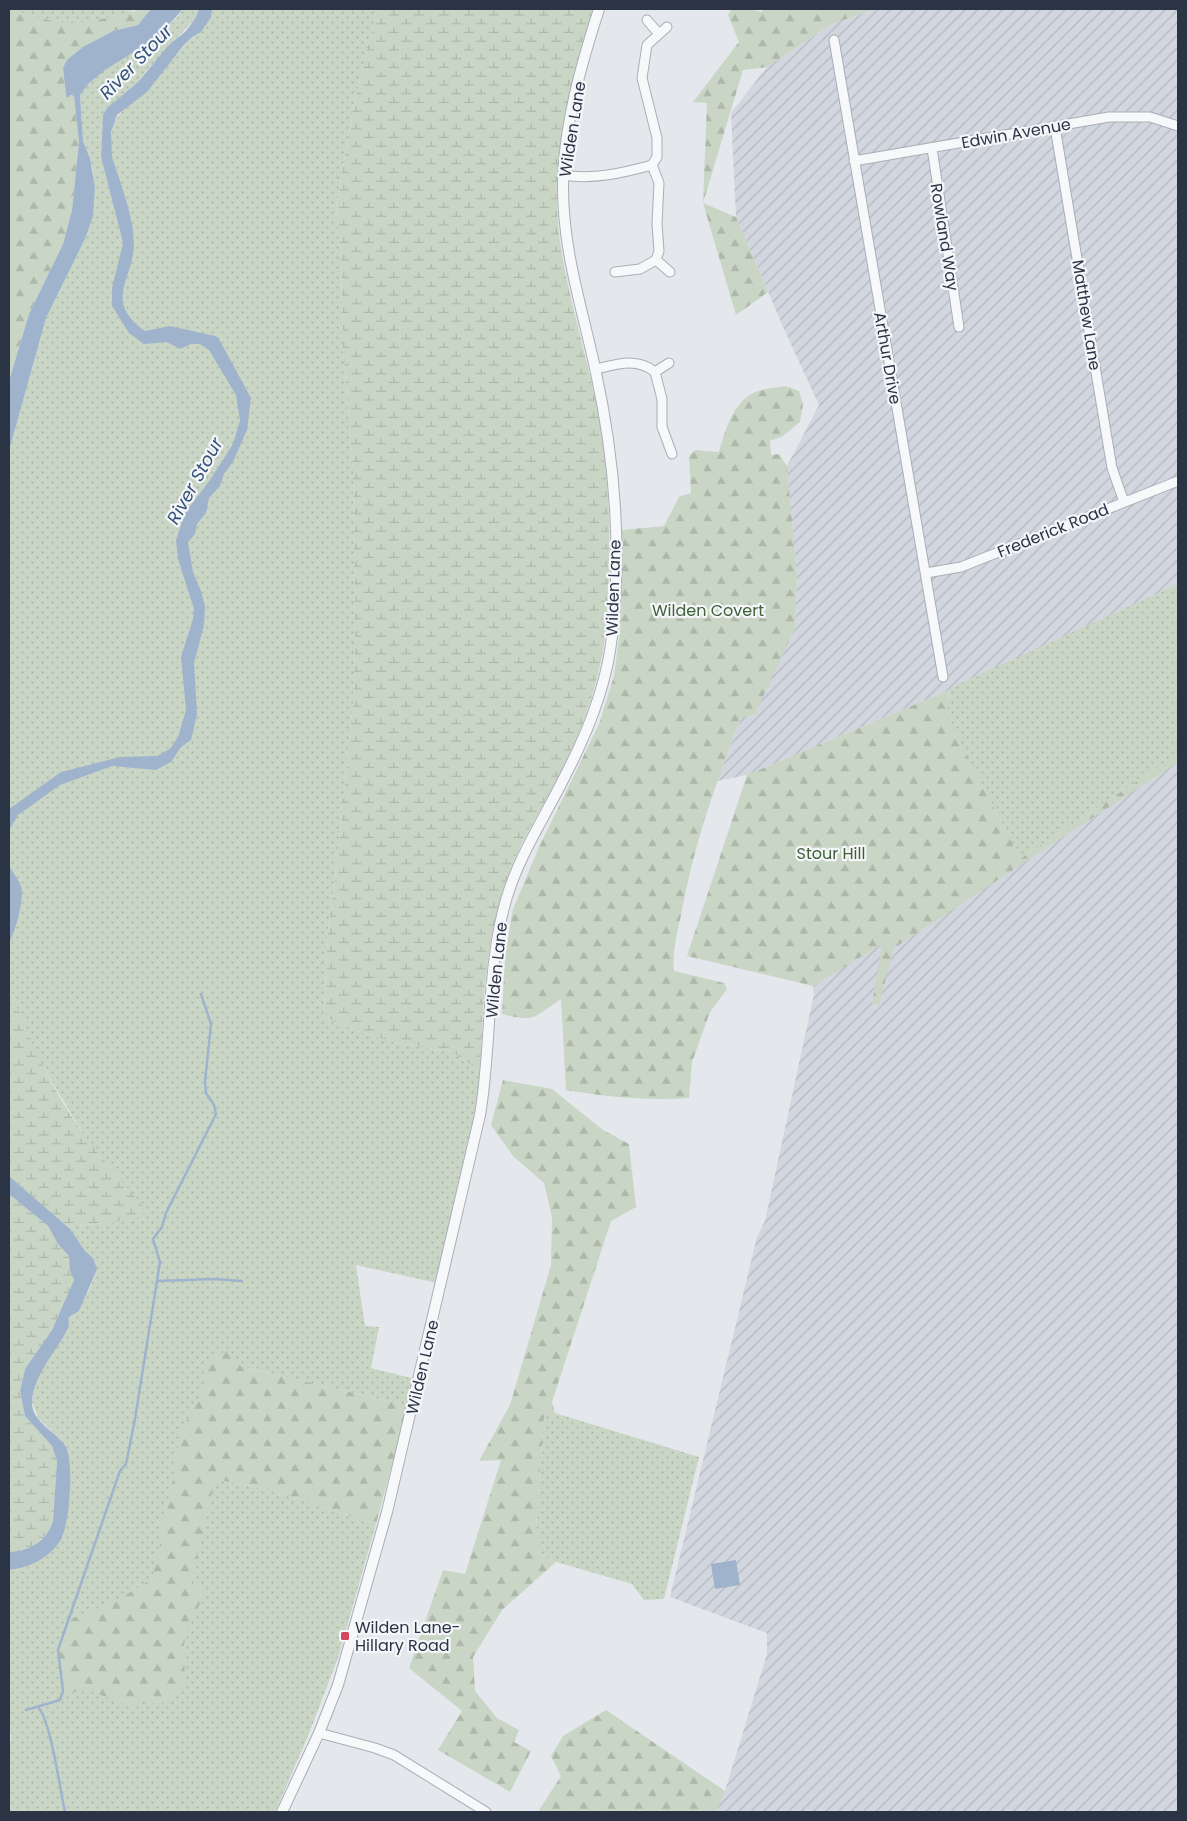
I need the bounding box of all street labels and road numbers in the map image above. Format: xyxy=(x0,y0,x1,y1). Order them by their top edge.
street label: Wilden Lane xyxy=(554,79,591,179)
street label: Edwin Avenue xyxy=(960,113,1073,154)
street label: Rowland Way xyxy=(925,182,964,293)
street label: Matthew Lane xyxy=(1066,258,1107,372)
street label: Arthur Drive xyxy=(868,310,907,406)
street label: Frederick Road xyxy=(994,498,1112,563)
street label: Wilden Lane xyxy=(600,539,627,637)
street label: Wilden Lane xyxy=(480,921,513,1019)
street label: Wilden Lane xyxy=(400,1317,445,1417)

